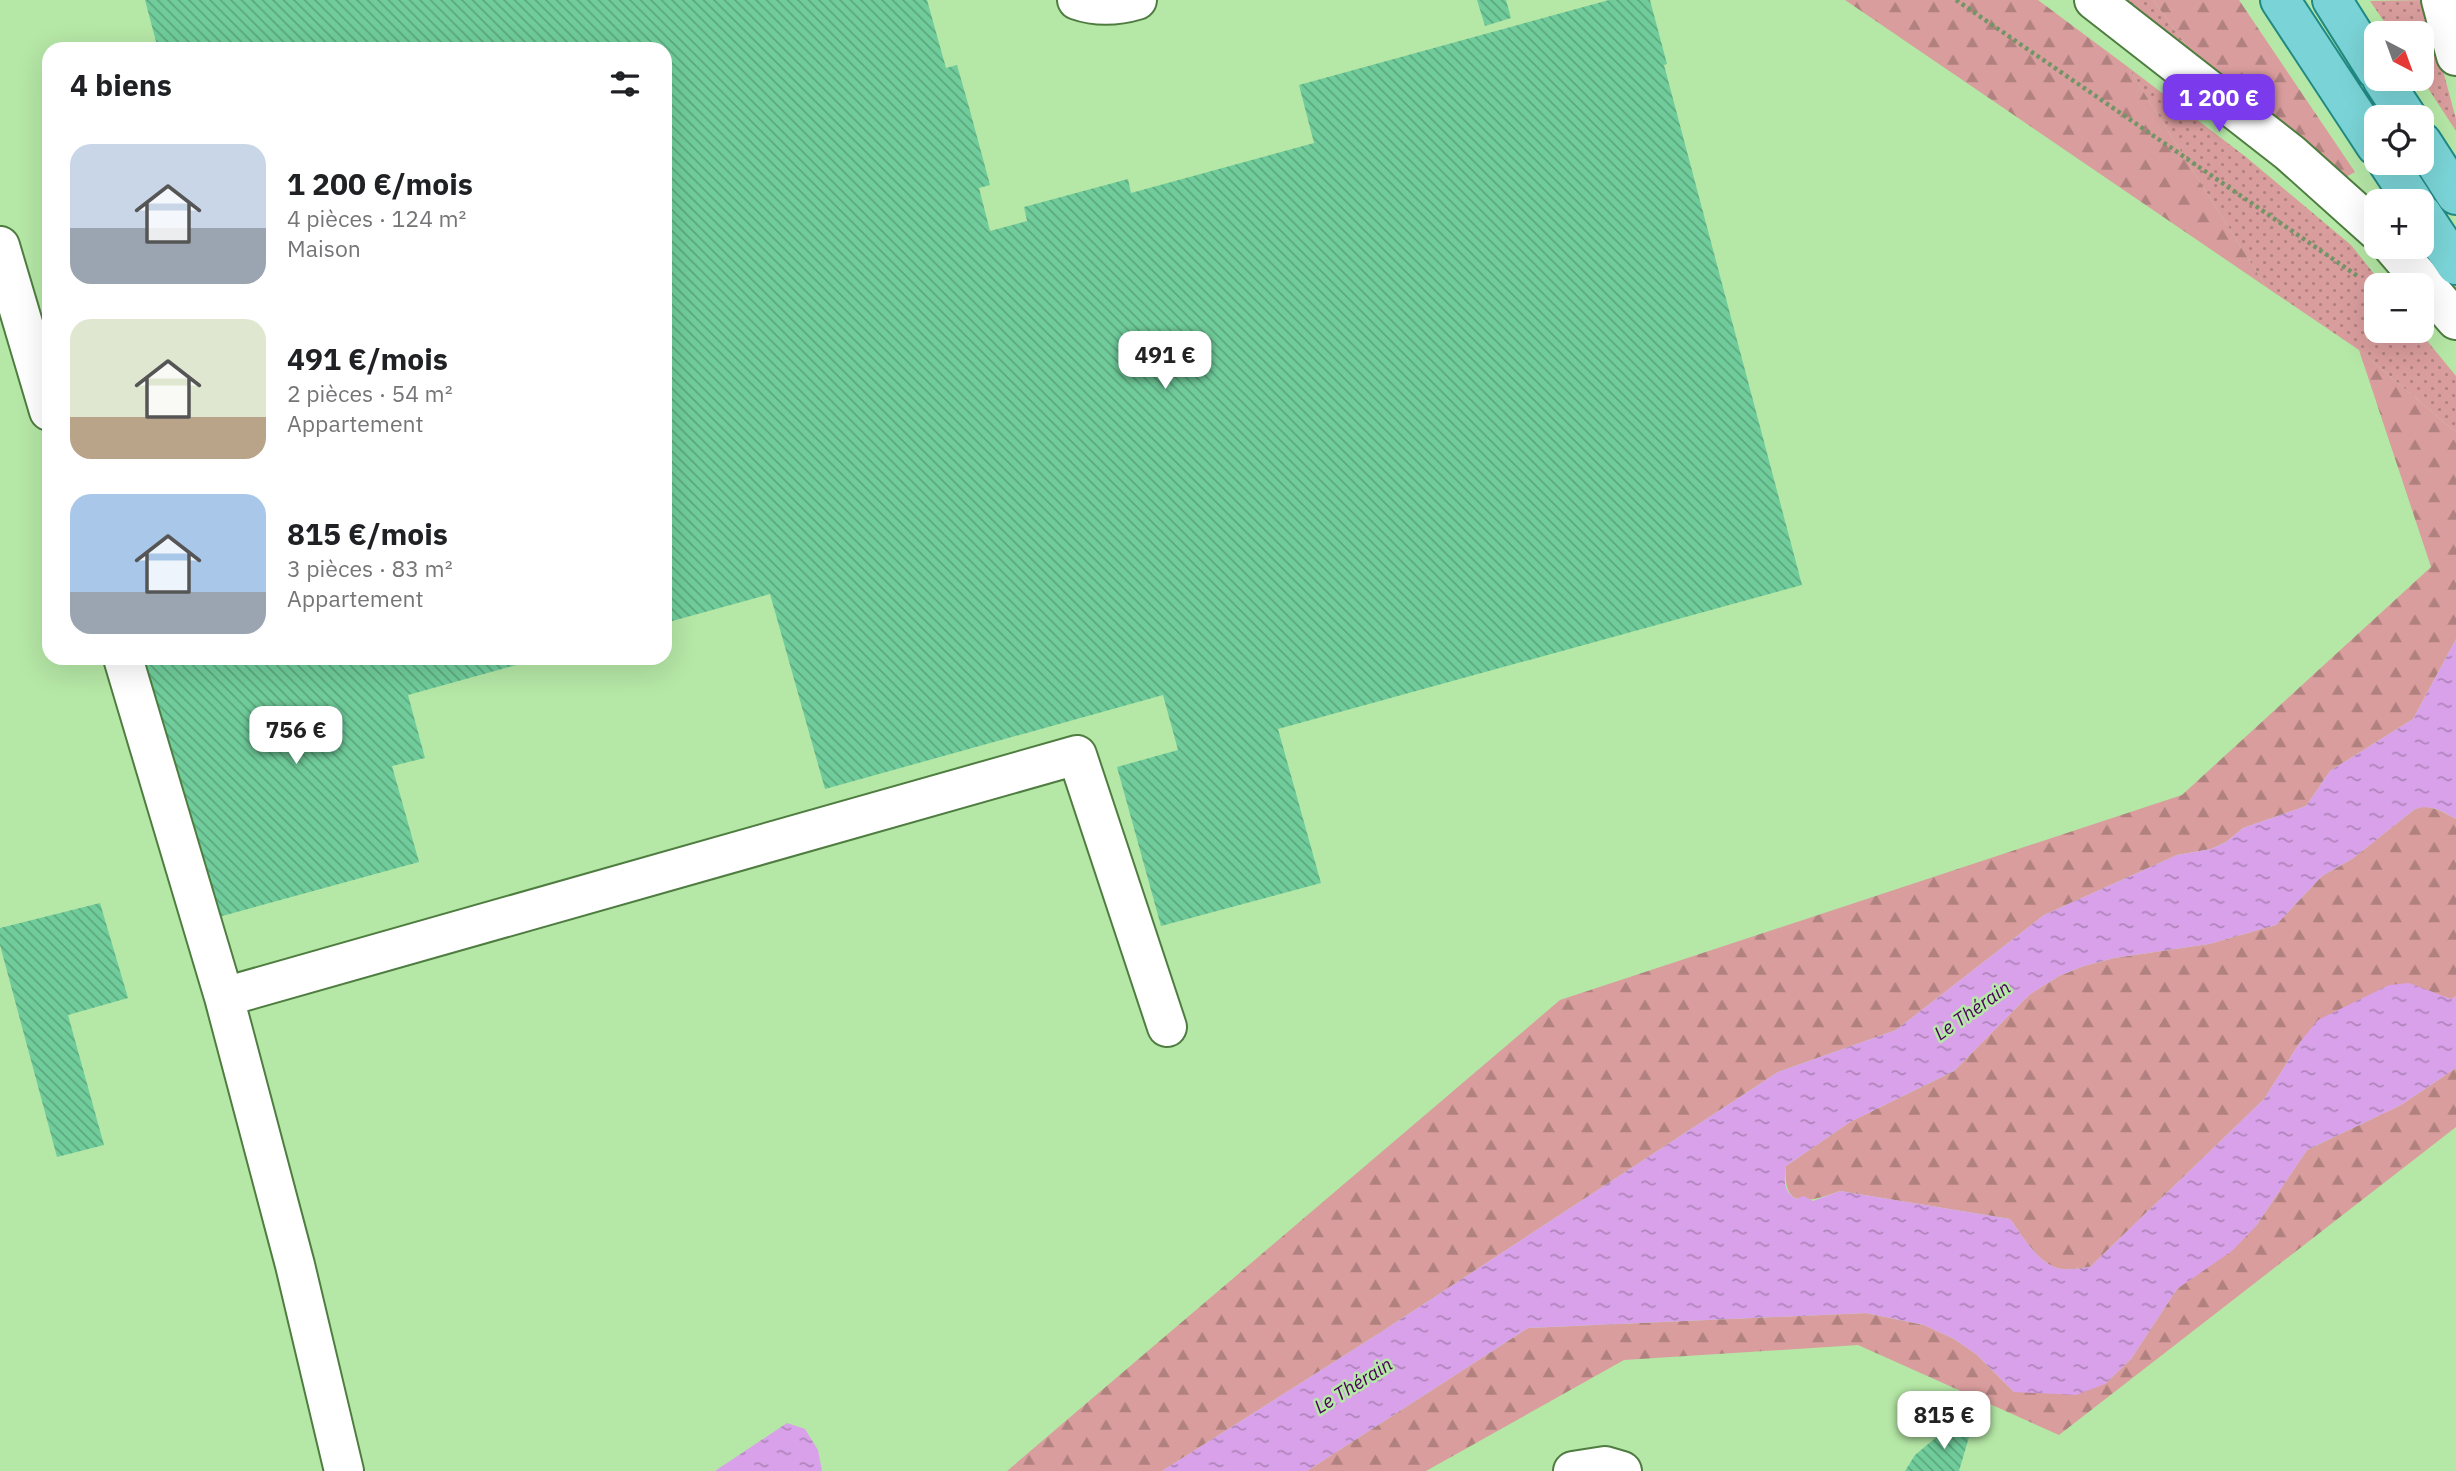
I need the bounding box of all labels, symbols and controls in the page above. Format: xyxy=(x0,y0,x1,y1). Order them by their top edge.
north arrow xyxy=(2364,21,2434,91)
map controls xyxy=(2364,21,2434,343)
text: 4 biens xyxy=(70,65,172,104)
icon: filters xyxy=(606,65,644,103)
pin: 1 200 € xyxy=(2154,74,2284,134)
text: 1 200 € xyxy=(2179,82,2259,112)
button: locate xyxy=(2364,105,2434,175)
text: 1 200 €/mois xyxy=(287,164,473,203)
icon: home xyxy=(126,172,210,256)
button: + xyxy=(2364,189,2434,259)
text: 4 pièces · 124 m² xyxy=(287,203,466,233)
text: Maison xyxy=(287,233,361,263)
button: − xyxy=(2364,273,2434,343)
pin: 491 € xyxy=(1116,332,1214,391)
text: 491 €/mois xyxy=(287,339,448,378)
text: 491 € xyxy=(1134,339,1196,369)
icon: home xyxy=(126,347,210,431)
text: 2 pièces · 54 m² xyxy=(287,378,453,408)
text: Appartement xyxy=(287,408,424,438)
text: 815 €/mois xyxy=(287,514,448,553)
icon: home xyxy=(126,522,210,606)
text: 3 pièces · 83 m² xyxy=(287,553,453,583)
text: Appartement xyxy=(287,583,424,613)
pin: 756 € xyxy=(247,706,345,766)
text: 756 € xyxy=(265,714,327,744)
water label: Le Thérain xyxy=(1929,975,2015,1045)
water label: Le Thérain xyxy=(1309,1352,1397,1418)
pin: 815 € xyxy=(1895,1392,1993,1451)
text: 815 € xyxy=(1913,1399,1975,1429)

